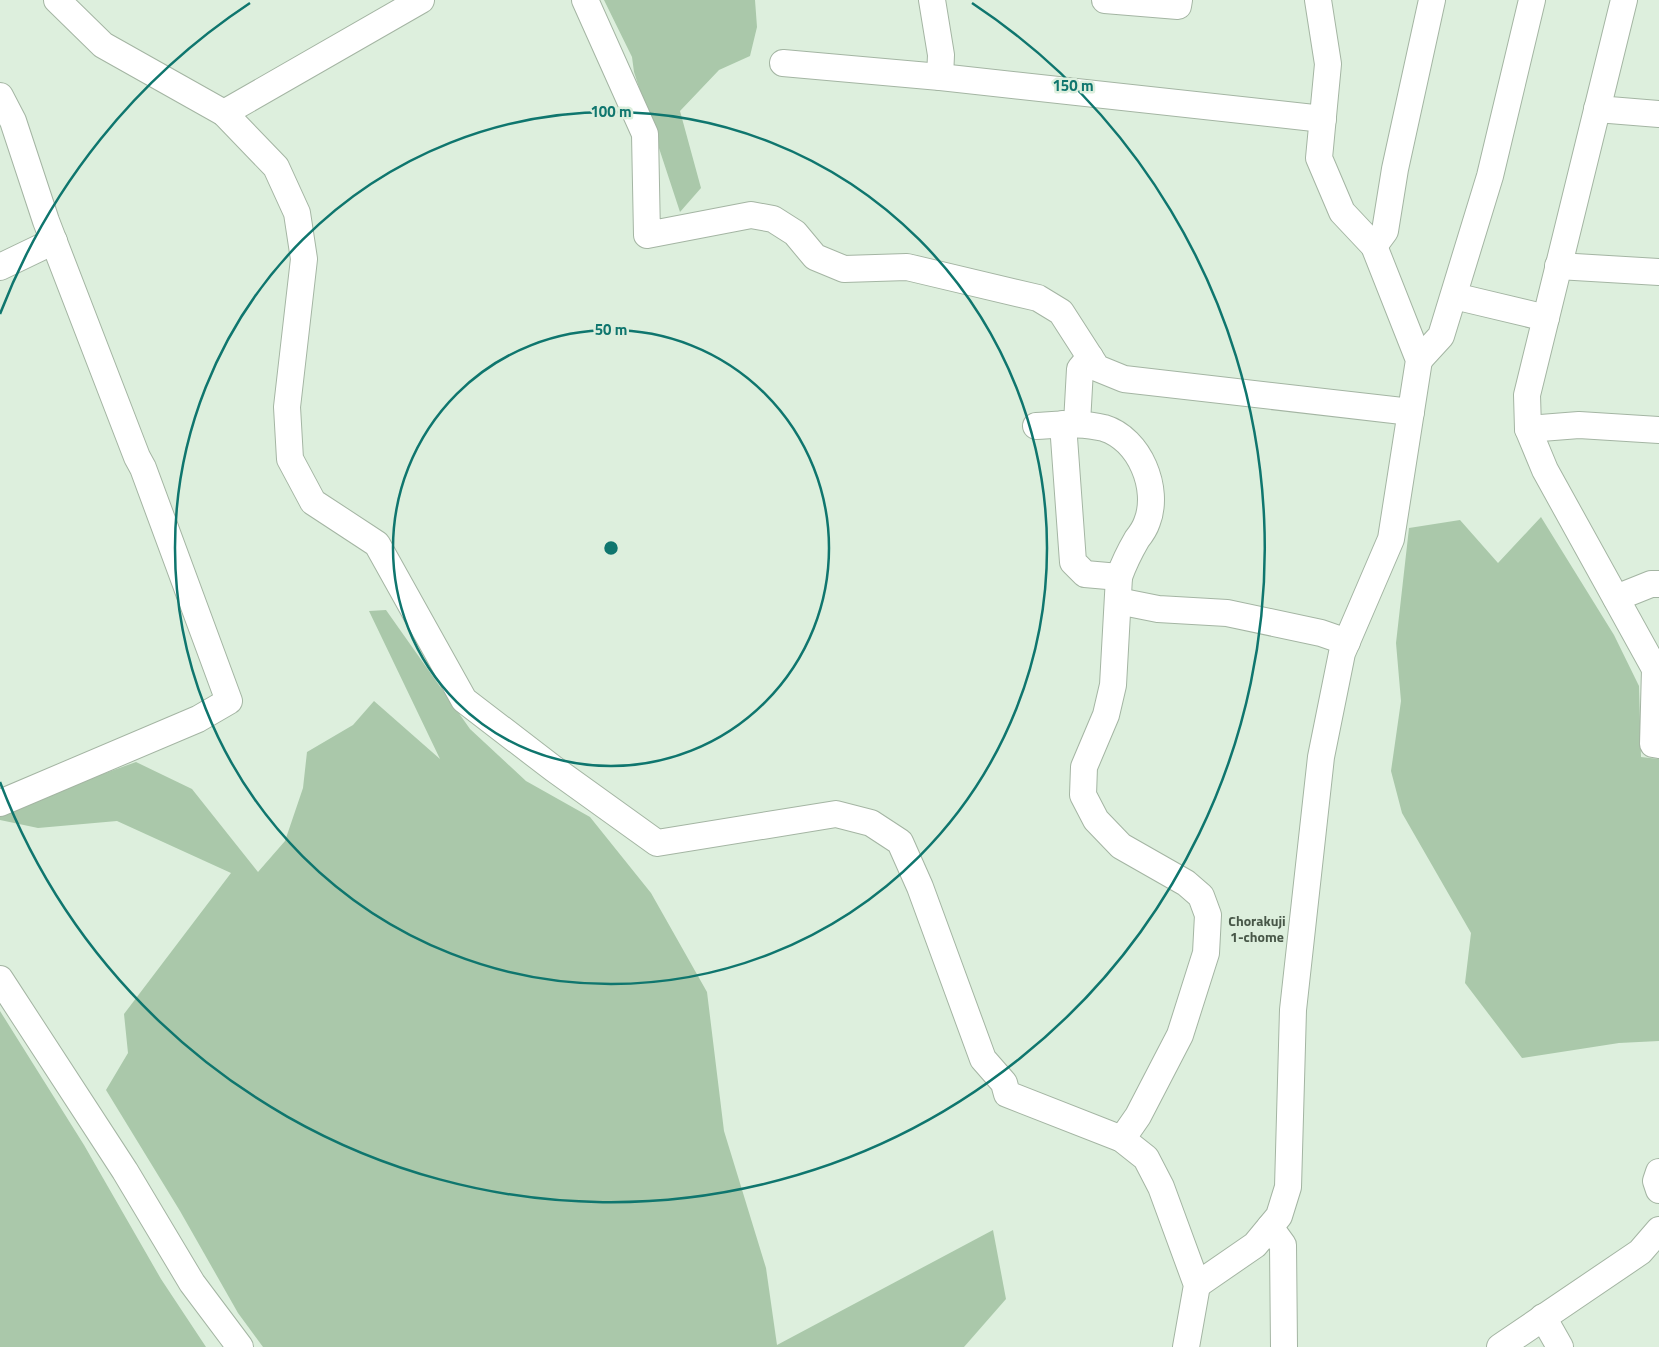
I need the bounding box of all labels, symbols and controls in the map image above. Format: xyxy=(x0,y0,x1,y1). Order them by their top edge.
text: 150 m xyxy=(1052,74,1094,97)
text: 100 m xyxy=(590,100,632,123)
text: 50 m xyxy=(595,318,627,341)
centre of rings xyxy=(602,539,620,557)
district label: Chorakuji 1-chome xyxy=(1228,910,1286,947)

